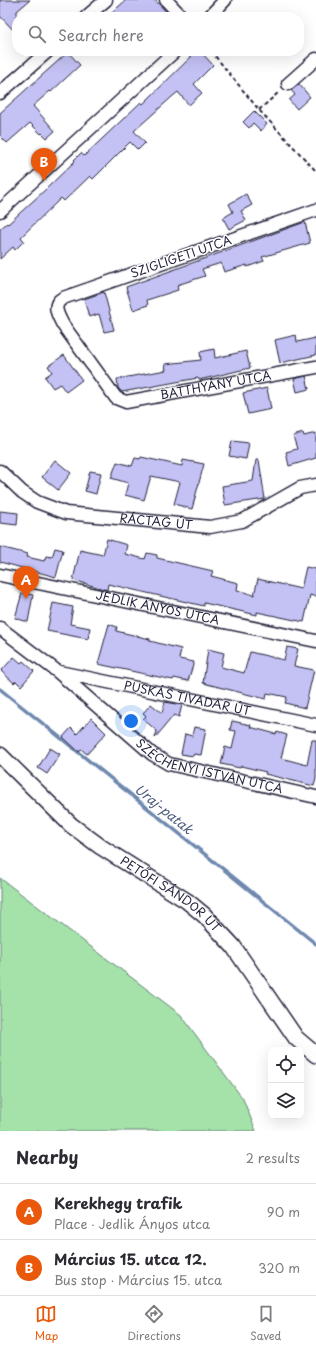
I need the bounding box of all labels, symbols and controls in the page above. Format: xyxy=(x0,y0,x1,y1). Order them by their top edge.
search box xyxy=(12,12,304,56)
icon: search xyxy=(26,23,48,45)
text: Search here xyxy=(58,23,144,46)
pin: B xyxy=(31,148,57,181)
street label: SZIGLIGETI UTCA xyxy=(128,230,234,282)
street label: BATTHYÁNY UTCA xyxy=(159,365,272,404)
street label: RÁCTAG ÚT xyxy=(119,508,194,533)
pin: A xyxy=(13,566,39,599)
street label: JEDLIK ÁNYOS UTCA xyxy=(94,585,221,629)
street label: PUSKÁS TIVADAR ÚT xyxy=(122,676,253,719)
your location xyxy=(121,711,141,731)
street label: SZÉCHENYI ISTVÁN UTCA xyxy=(132,734,285,797)
water label: Uraj-patak xyxy=(131,779,199,839)
street label: PETŐFI SÁNDOR ÚT xyxy=(117,851,226,936)
map controls xyxy=(268,1047,304,1119)
button: locate xyxy=(268,1047,304,1083)
button: layers xyxy=(268,1083,304,1119)
text: Nearby xyxy=(16,1144,78,1170)
text: 2 results xyxy=(246,1148,300,1167)
text: Kerekhegy trafik xyxy=(54,1191,183,1214)
text: A xyxy=(24,1202,34,1221)
text: 90 m xyxy=(267,1202,300,1221)
text: Place · Jedlik Ányos utca xyxy=(54,1214,210,1233)
text: Március 15. utca 12. xyxy=(54,1247,207,1270)
text: B xyxy=(25,1258,33,1277)
text: 320 m xyxy=(258,1258,300,1277)
text: Bus stop · Március 15. utca xyxy=(54,1270,222,1289)
tab: Map xyxy=(35,1303,58,1344)
tab: Directions xyxy=(127,1303,181,1344)
tab: Saved xyxy=(250,1303,281,1344)

